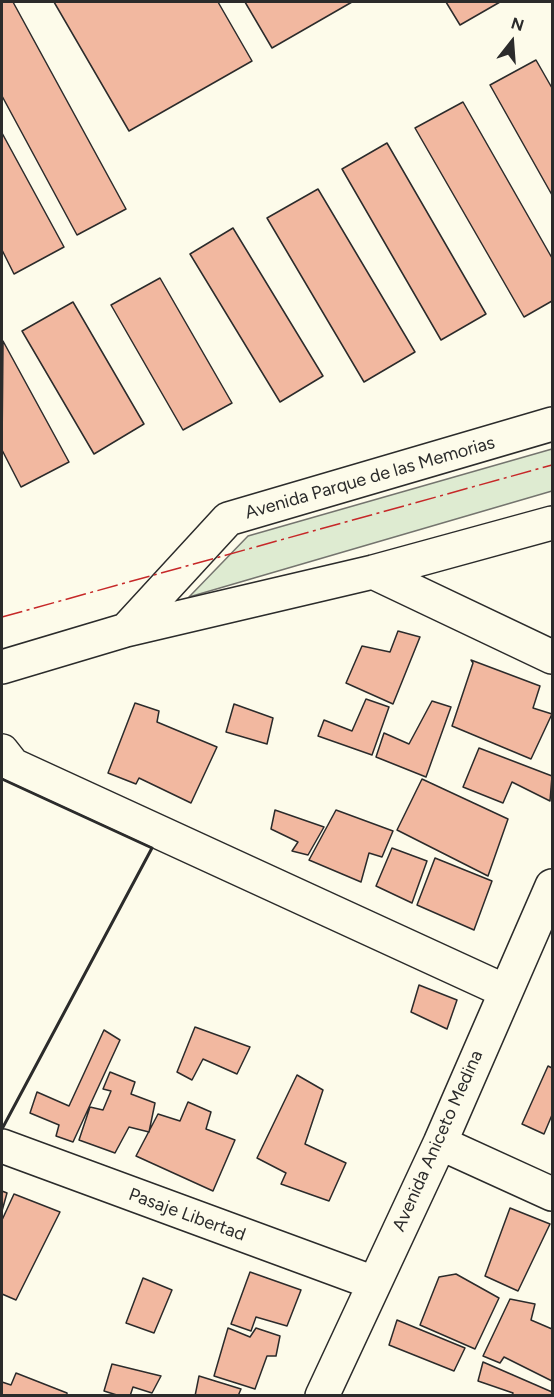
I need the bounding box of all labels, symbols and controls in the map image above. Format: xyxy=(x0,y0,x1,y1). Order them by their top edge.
north arrow xyxy=(482,12,542,72)
text: N xyxy=(509,13,526,35)
street label: Avenida Parque de las Memorias xyxy=(243,432,497,524)
street label: Avenida Aniceto Medina xyxy=(388,1047,488,1235)
street label: Pasaje Libertad xyxy=(126,1184,248,1246)

